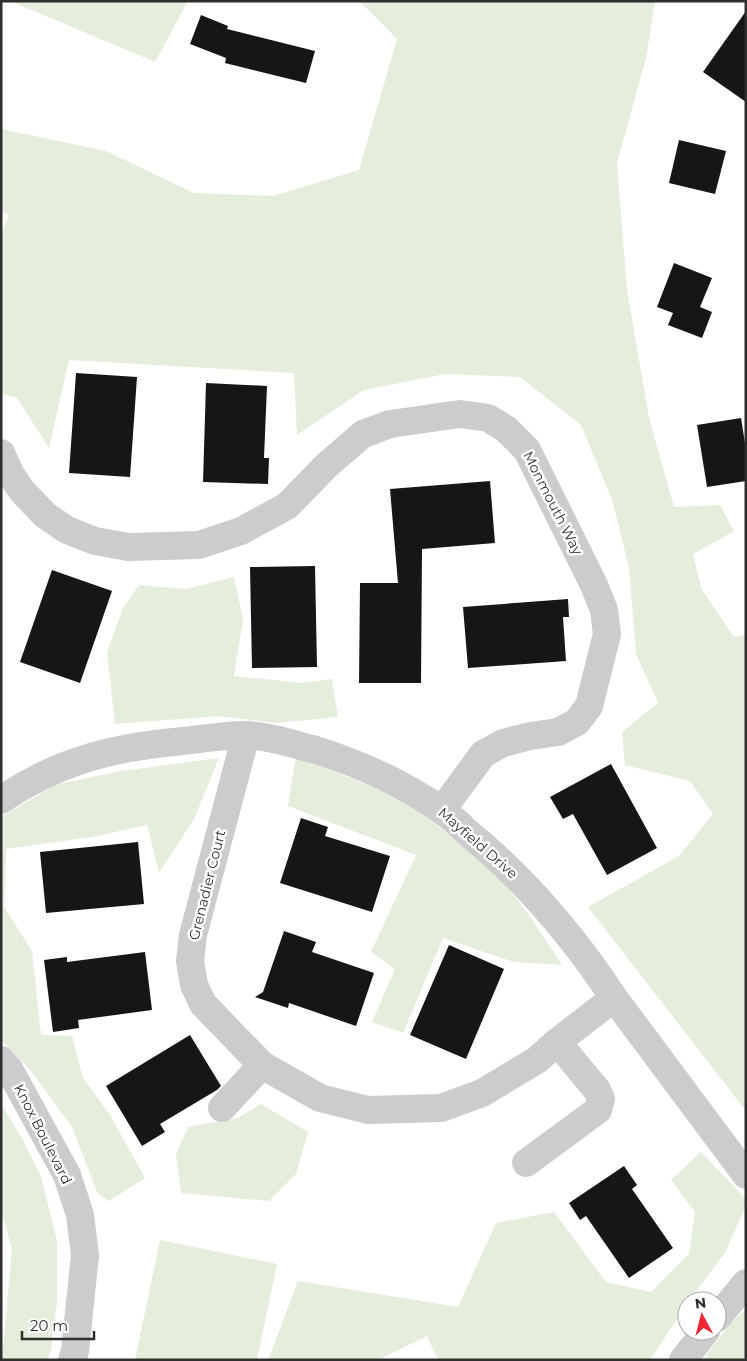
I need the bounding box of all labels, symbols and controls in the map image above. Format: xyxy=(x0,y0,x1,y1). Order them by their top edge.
street label: Monmouth Way xyxy=(519,448,587,558)
street label: Mayfield Drive xyxy=(435,804,521,882)
street label: Grenadier Court xyxy=(185,828,229,942)
street label: Knox Boulevard xyxy=(10,1081,76,1187)
north arrow xyxy=(677,1291,727,1341)
text: N xyxy=(694,1293,707,1313)
scale bar xyxy=(22,1308,95,1340)
text: 20 m xyxy=(30,1316,68,1335)

